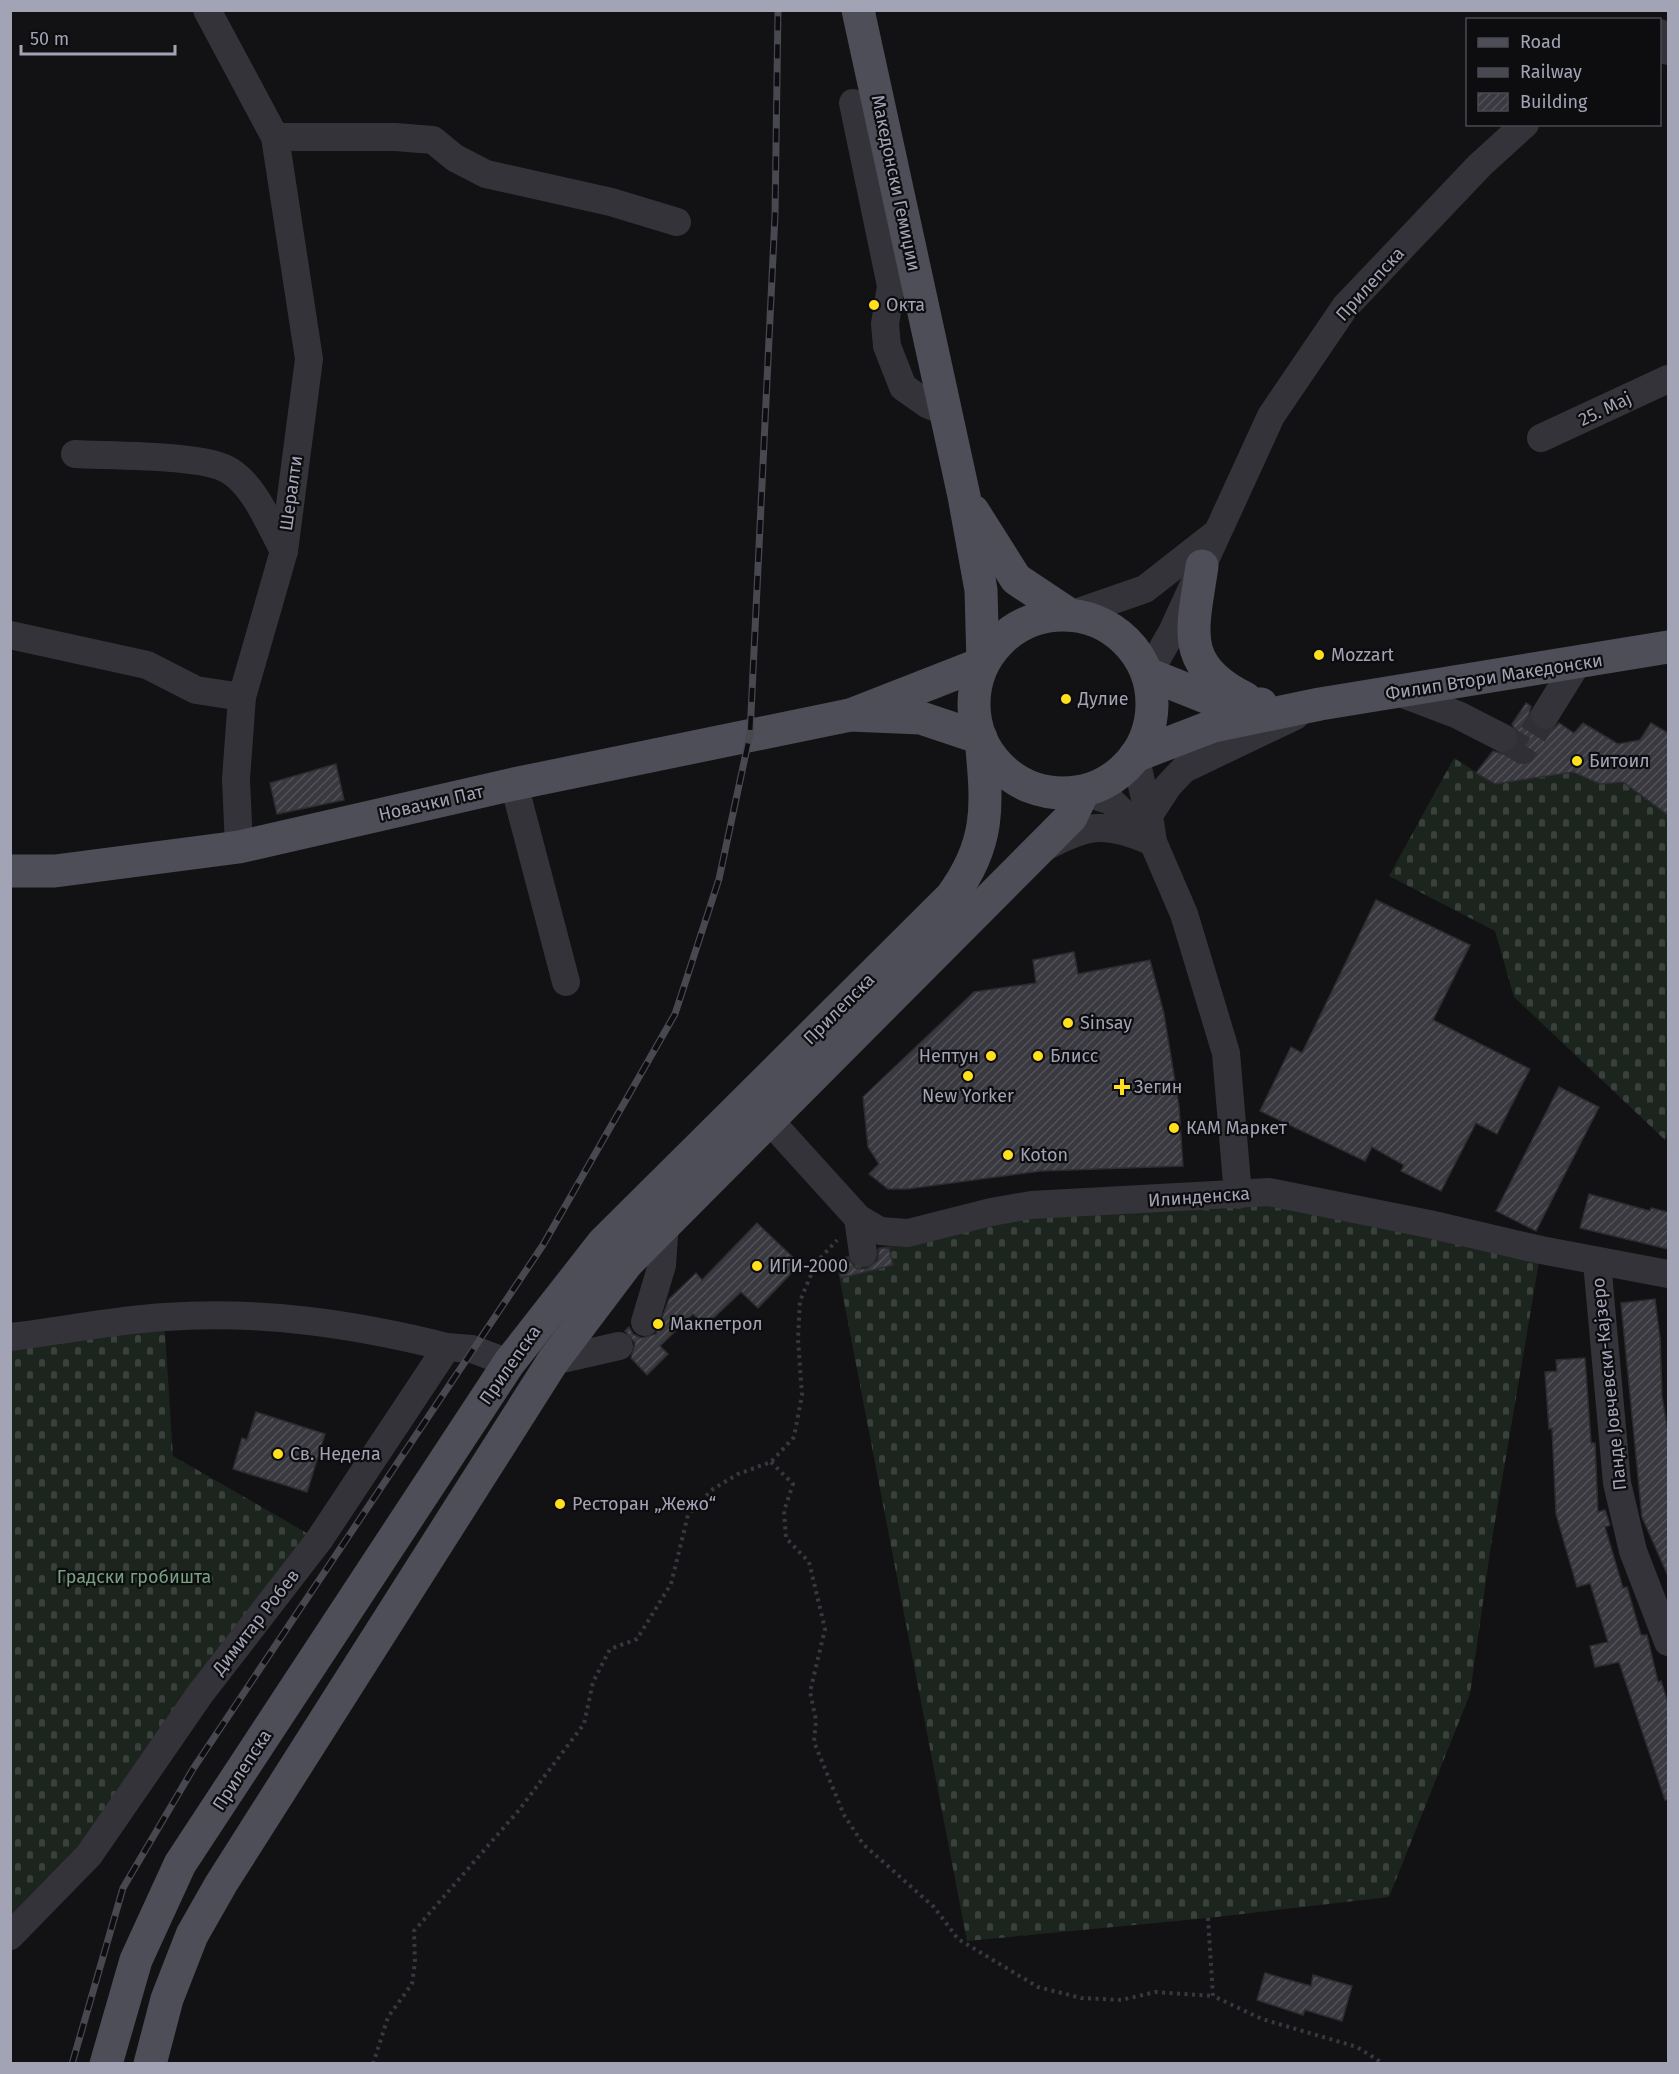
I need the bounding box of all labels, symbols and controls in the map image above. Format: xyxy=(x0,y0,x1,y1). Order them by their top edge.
scale bar xyxy=(21,18,176,56)
legend xyxy=(1466,18,1661,126)
text: 50 m xyxy=(30,28,69,50)
text: Road xyxy=(1520,31,1562,53)
text: Railway xyxy=(1520,61,1582,83)
text: Building xyxy=(1520,91,1588,113)
street label: Македонски Гемиџии xyxy=(867,93,925,273)
street label: Прилепска xyxy=(1331,242,1409,326)
place label: Окта xyxy=(886,294,925,316)
marker: Окта xyxy=(867,298,881,312)
street label: 25. Мај xyxy=(1575,387,1635,431)
street label: Шералти xyxy=(275,454,307,532)
place label: Mozzart xyxy=(1331,644,1395,666)
marker: Mozzart xyxy=(1312,648,1326,662)
street label: Филип Втори Македонски xyxy=(1384,649,1604,705)
place label: Дулие xyxy=(1077,688,1129,710)
marker: Дулие xyxy=(1059,692,1073,706)
place label: Битоил xyxy=(1589,750,1650,772)
marker: Битоил xyxy=(1570,754,1584,768)
street label: Новачки Пат xyxy=(376,780,486,826)
street label: Прилепска xyxy=(799,969,879,1049)
place label: Sinsay xyxy=(1080,1012,1132,1034)
marker: Sinsay xyxy=(1061,1016,1075,1030)
place label: Нептун xyxy=(919,1045,979,1067)
place label: Блисс xyxy=(1050,1045,1099,1067)
marker: Нептун xyxy=(984,1049,998,1063)
marker: Блисс xyxy=(1031,1049,1045,1063)
marker: New Yorker xyxy=(961,1069,975,1083)
place label: Зегин xyxy=(1134,1076,1182,1098)
marker: Зегин xyxy=(1115,1080,1129,1094)
place label: New Yorker xyxy=(922,1085,1014,1107)
place label: КАМ Маркет xyxy=(1186,1117,1288,1139)
marker: КАМ Маркет xyxy=(1167,1121,1181,1135)
place label: Koton xyxy=(1020,1144,1068,1166)
marker: Koton xyxy=(1001,1148,1015,1162)
street label: Илинденска xyxy=(1147,1182,1251,1212)
place label: ИГИ-2000 xyxy=(769,1255,848,1277)
marker: ИГИ-2000 xyxy=(750,1259,764,1273)
street label: Панде Јовчевски-Кајзеро xyxy=(1587,1276,1631,1492)
place label: Макпетрол xyxy=(670,1313,763,1335)
marker: Макпетрол xyxy=(651,1317,665,1331)
street label: Прилепска xyxy=(475,1321,545,1409)
place label: Св. Недела xyxy=(290,1443,381,1465)
marker: Св. Недела xyxy=(271,1447,285,1461)
place label: Ресторан „Жежо“ xyxy=(572,1493,716,1515)
marker: Ресторан „Жежо“ xyxy=(553,1497,567,1511)
street label: Димитар Робев xyxy=(207,1565,304,1680)
park label: Градски гробишта xyxy=(57,1566,211,1588)
street label: Прилепска xyxy=(208,1725,276,1815)

